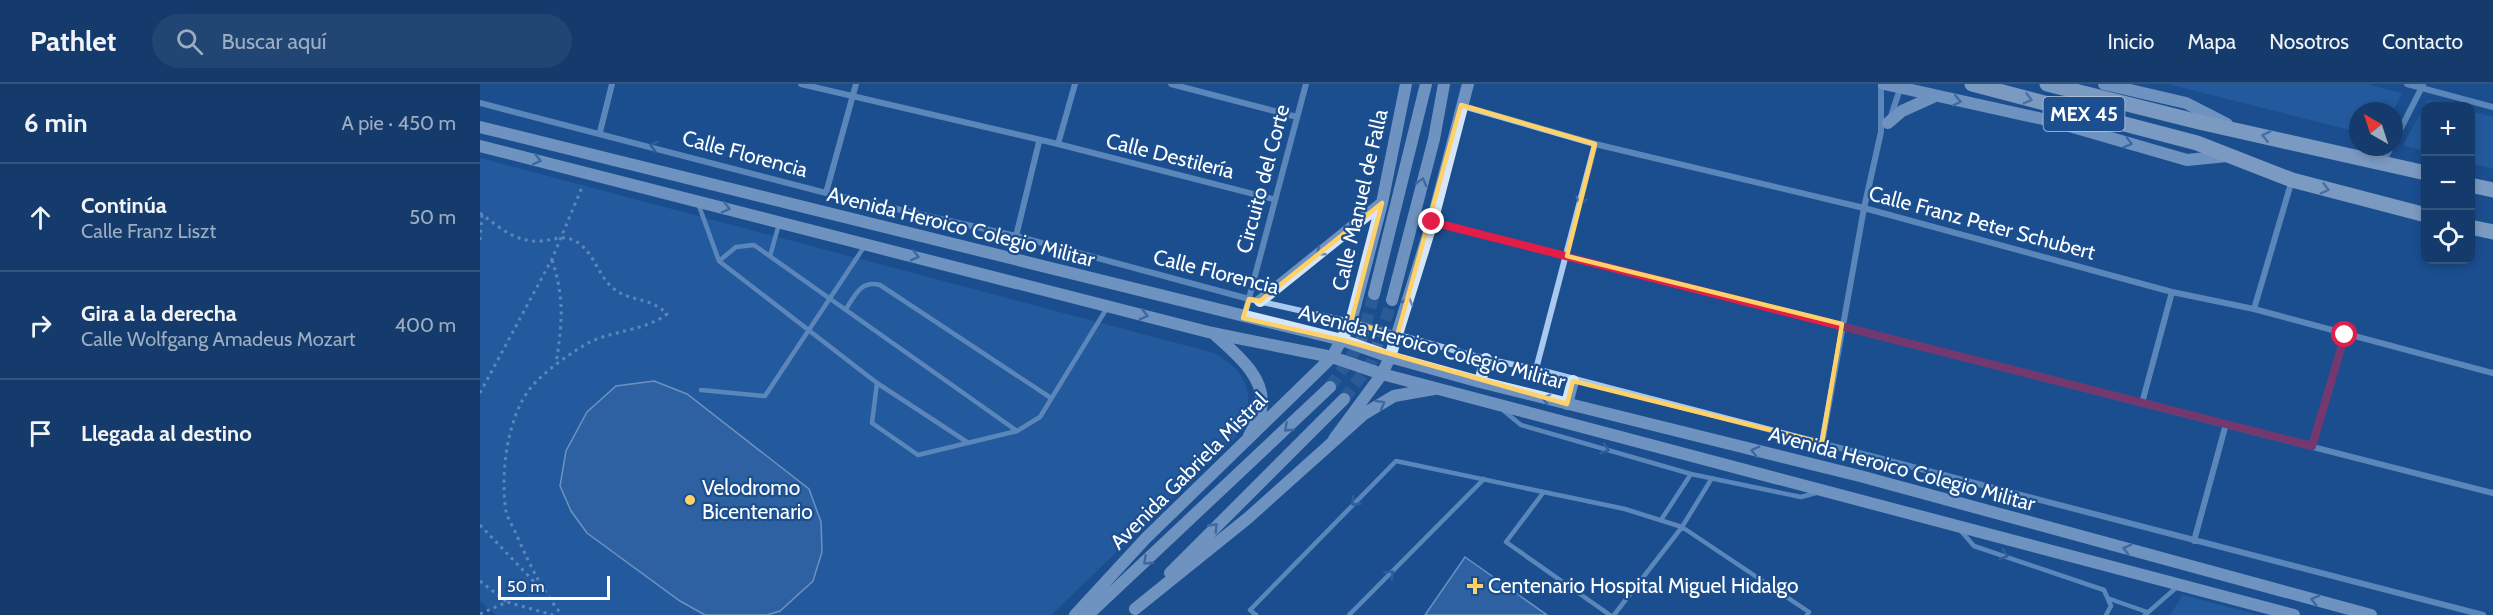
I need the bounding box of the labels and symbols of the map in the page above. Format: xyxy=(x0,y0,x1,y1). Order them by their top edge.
one-way arrow xyxy=(2022,92,2033,104)
one-way arrow xyxy=(1952,94,1962,107)
road number: MEX 45 xyxy=(2044,97,2124,131)
street label: Circuito del Corte xyxy=(1231,101,1294,256)
north arrow xyxy=(2349,102,2403,156)
street label: Calle Manuel de Falla xyxy=(1326,107,1393,293)
street label: Calle Florencia xyxy=(680,125,810,182)
street label: Calle Destilería xyxy=(1103,128,1237,184)
one-way arrow xyxy=(2262,130,2272,143)
one-way arrow xyxy=(2122,136,2133,148)
one-way arrow xyxy=(649,141,659,154)
one-way arrow xyxy=(532,153,542,166)
one-way arrow xyxy=(1415,178,1428,188)
street label: Calle Franz Peter Schubert xyxy=(1866,180,2098,265)
street label: Avenida Heroico Colegio Militar xyxy=(825,181,1098,272)
one-way arrow xyxy=(2320,181,2330,194)
one-way arrow xyxy=(1575,196,1588,206)
one-way arrow xyxy=(721,200,731,213)
route end xyxy=(1418,208,1444,234)
street label: Calle Florencia xyxy=(1151,244,1282,299)
one-way arrow xyxy=(1316,245,1327,256)
one-way arrow xyxy=(910,249,920,262)
one-way arrow xyxy=(1401,297,1413,307)
street label: Avenida Heroico Colegio Militar xyxy=(1296,299,1568,394)
one-way arrow xyxy=(1138,308,1149,320)
route start xyxy=(2331,321,2357,347)
street label: Avenida Gabriela Mistral xyxy=(1105,387,1272,554)
one-way arrow xyxy=(1541,393,1551,406)
one-way arrow xyxy=(1375,400,1385,411)
one-way arrow xyxy=(1285,421,1295,432)
street label: Avenida Heroico Colegio Militar xyxy=(1766,421,2038,516)
one-way arrow xyxy=(1599,442,1609,454)
one-way arrow xyxy=(1751,445,1761,458)
place label: Velodromo Bicentenario xyxy=(702,475,813,524)
marker: Velodromo Bicentenario xyxy=(683,493,697,507)
one-way arrow xyxy=(1351,496,1362,506)
one-way arrow xyxy=(1207,524,1218,535)
one-way arrow xyxy=(2122,543,2132,556)
one-way arrow xyxy=(1998,548,2009,560)
one-way arrow xyxy=(1143,554,1154,565)
one-way arrow xyxy=(1383,570,1394,581)
scale bar xyxy=(498,573,610,600)
place label: Centenario Hospital Miguel Hidalgo xyxy=(1488,573,1799,598)
marker: Centenario Hospital Miguel Hidalgo xyxy=(1466,577,1484,595)
one-way arrow xyxy=(2310,594,2320,607)

